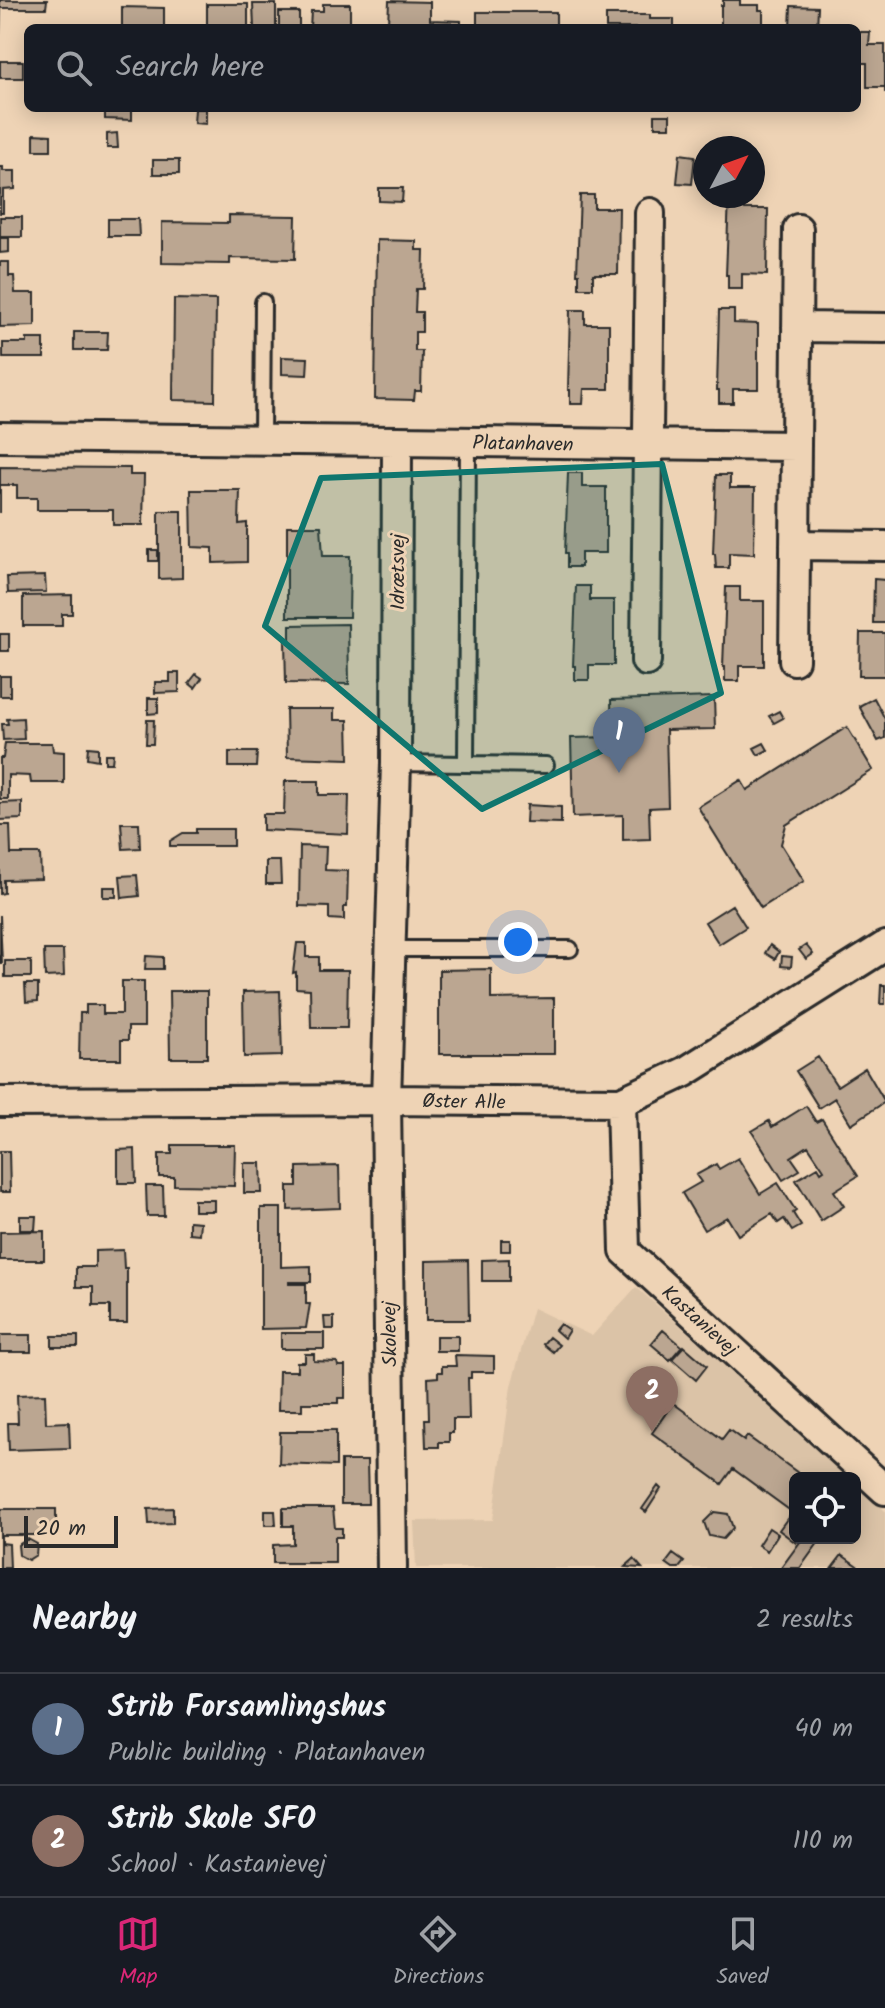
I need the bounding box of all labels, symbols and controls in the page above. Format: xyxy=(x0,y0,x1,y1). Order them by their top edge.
search box xyxy=(24,24,861,112)
text: Search here xyxy=(116,44,264,92)
icon: search xyxy=(52,46,96,90)
north arrow xyxy=(693,136,765,208)
street label: Platanhaven xyxy=(472,428,574,462)
street label: Idrætsvej xyxy=(383,533,415,610)
pin: 1 xyxy=(593,707,645,773)
your location xyxy=(498,922,538,962)
street label: Øster Alle xyxy=(422,1086,506,1120)
street label: Kastanievej xyxy=(653,1278,745,1365)
street label: Skolevej xyxy=(374,1300,408,1367)
pin: 2 xyxy=(626,1366,678,1432)
map controls xyxy=(789,1472,861,1544)
button: locate xyxy=(789,1472,861,1544)
scale bar xyxy=(24,1512,118,1548)
text: 20 m xyxy=(36,1512,86,1547)
text: Nearby xyxy=(32,1593,137,1647)
text: 2 results xyxy=(756,1599,853,1641)
text: Strib Forsamlingshus xyxy=(108,1684,386,1732)
text: 1 xyxy=(54,1708,62,1750)
text: 40 m xyxy=(795,1708,853,1750)
text: Public building · Platanhaven xyxy=(108,1732,425,1774)
text: Strib Skole SFO xyxy=(108,1796,316,1844)
text: 2 xyxy=(50,1820,66,1862)
text: 110 m xyxy=(793,1820,853,1862)
text: School · Kastanievej xyxy=(108,1844,326,1886)
tab: Map xyxy=(116,1912,160,1995)
tab: Directions xyxy=(393,1912,484,1995)
tab: Saved xyxy=(717,1912,769,1995)

